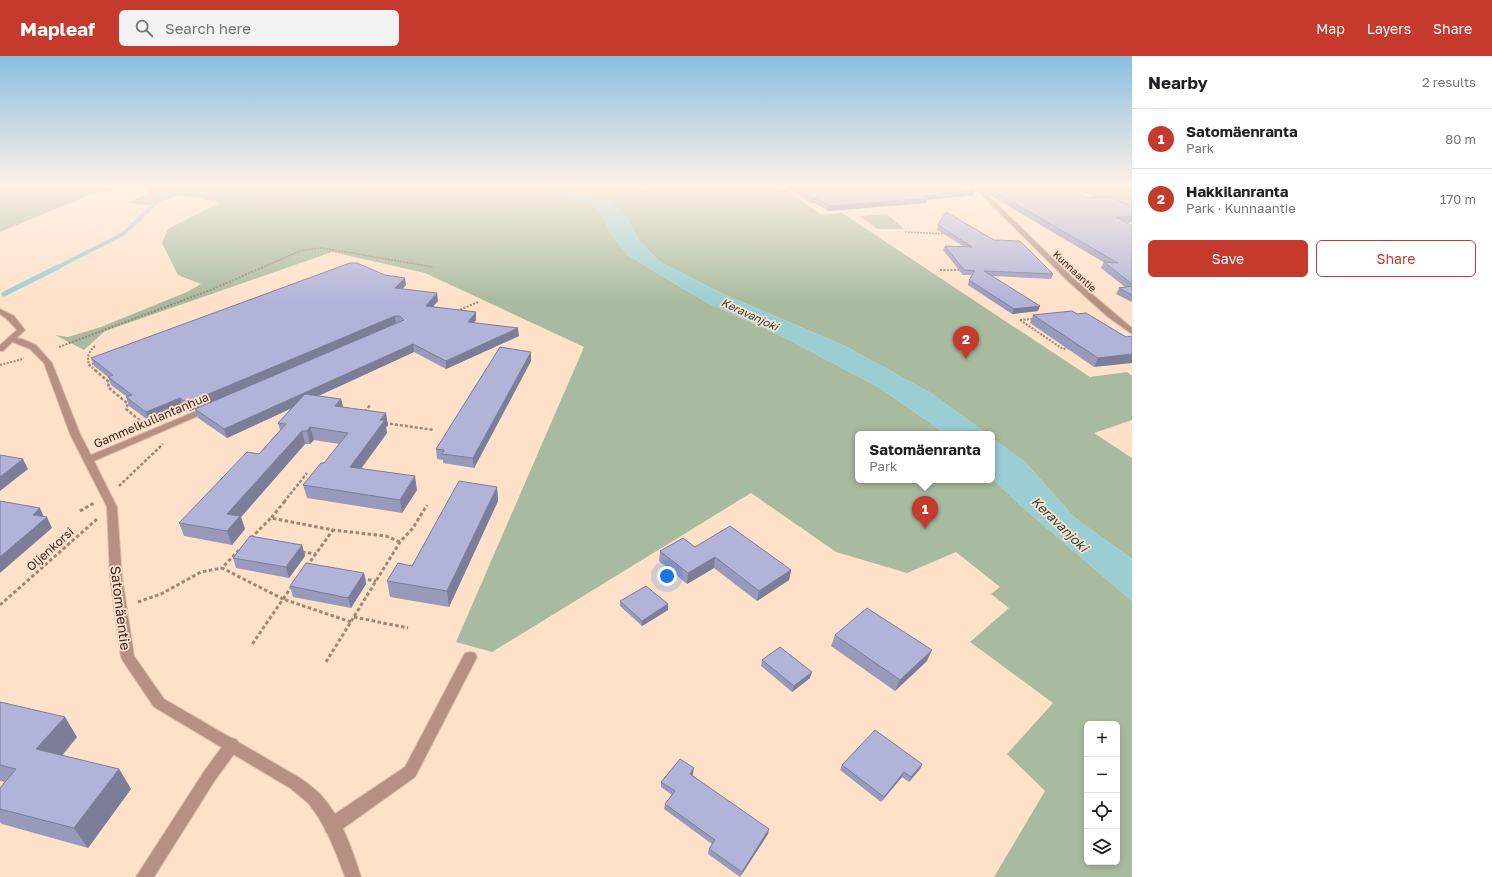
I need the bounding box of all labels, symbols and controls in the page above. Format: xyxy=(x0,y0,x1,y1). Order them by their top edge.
search box xyxy=(119,10,399,46)
text: Mapleaf xyxy=(20,17,95,40)
icon: search xyxy=(133,17,155,39)
text: Search here xyxy=(165,19,251,37)
text: Map xyxy=(1316,20,1345,37)
text: Layers xyxy=(1367,20,1411,37)
text: Share xyxy=(1433,20,1472,37)
text: Nearby xyxy=(1148,72,1208,93)
text: 2 results xyxy=(1422,74,1476,90)
text: Satomäenranta xyxy=(1186,122,1298,140)
text: 1 xyxy=(1158,131,1164,147)
text: 80 m xyxy=(1445,131,1476,147)
text: Park xyxy=(1186,140,1214,156)
text: Hakkilanranta xyxy=(1186,182,1289,200)
text: 2 xyxy=(1157,191,1165,207)
text: 170 m xyxy=(1440,191,1476,207)
text: Park · Kunnaantie xyxy=(1186,200,1296,216)
button: Save xyxy=(1148,240,1308,277)
button: Share xyxy=(1316,240,1476,277)
street label: Kunnaantie xyxy=(1051,248,1099,294)
water label: Keravanjoki xyxy=(719,295,782,335)
pin: 2 xyxy=(953,326,979,359)
street label: Gammelkullantanhua xyxy=(91,389,211,451)
popup xyxy=(855,431,995,483)
text: Satomäenranta xyxy=(869,440,981,458)
text: Park xyxy=(869,458,897,474)
water label: Keravanjoki xyxy=(1028,493,1093,556)
pin: 1 xyxy=(912,496,938,529)
street label: Oljenkorsi xyxy=(23,524,77,574)
street label: Satomäentie xyxy=(107,565,135,651)
your location xyxy=(657,566,677,586)
map controls xyxy=(1084,721,1120,865)
button: + xyxy=(1084,721,1120,757)
button: − xyxy=(1084,757,1120,793)
button: locate xyxy=(1084,793,1120,829)
button: layers xyxy=(1084,829,1120,865)

